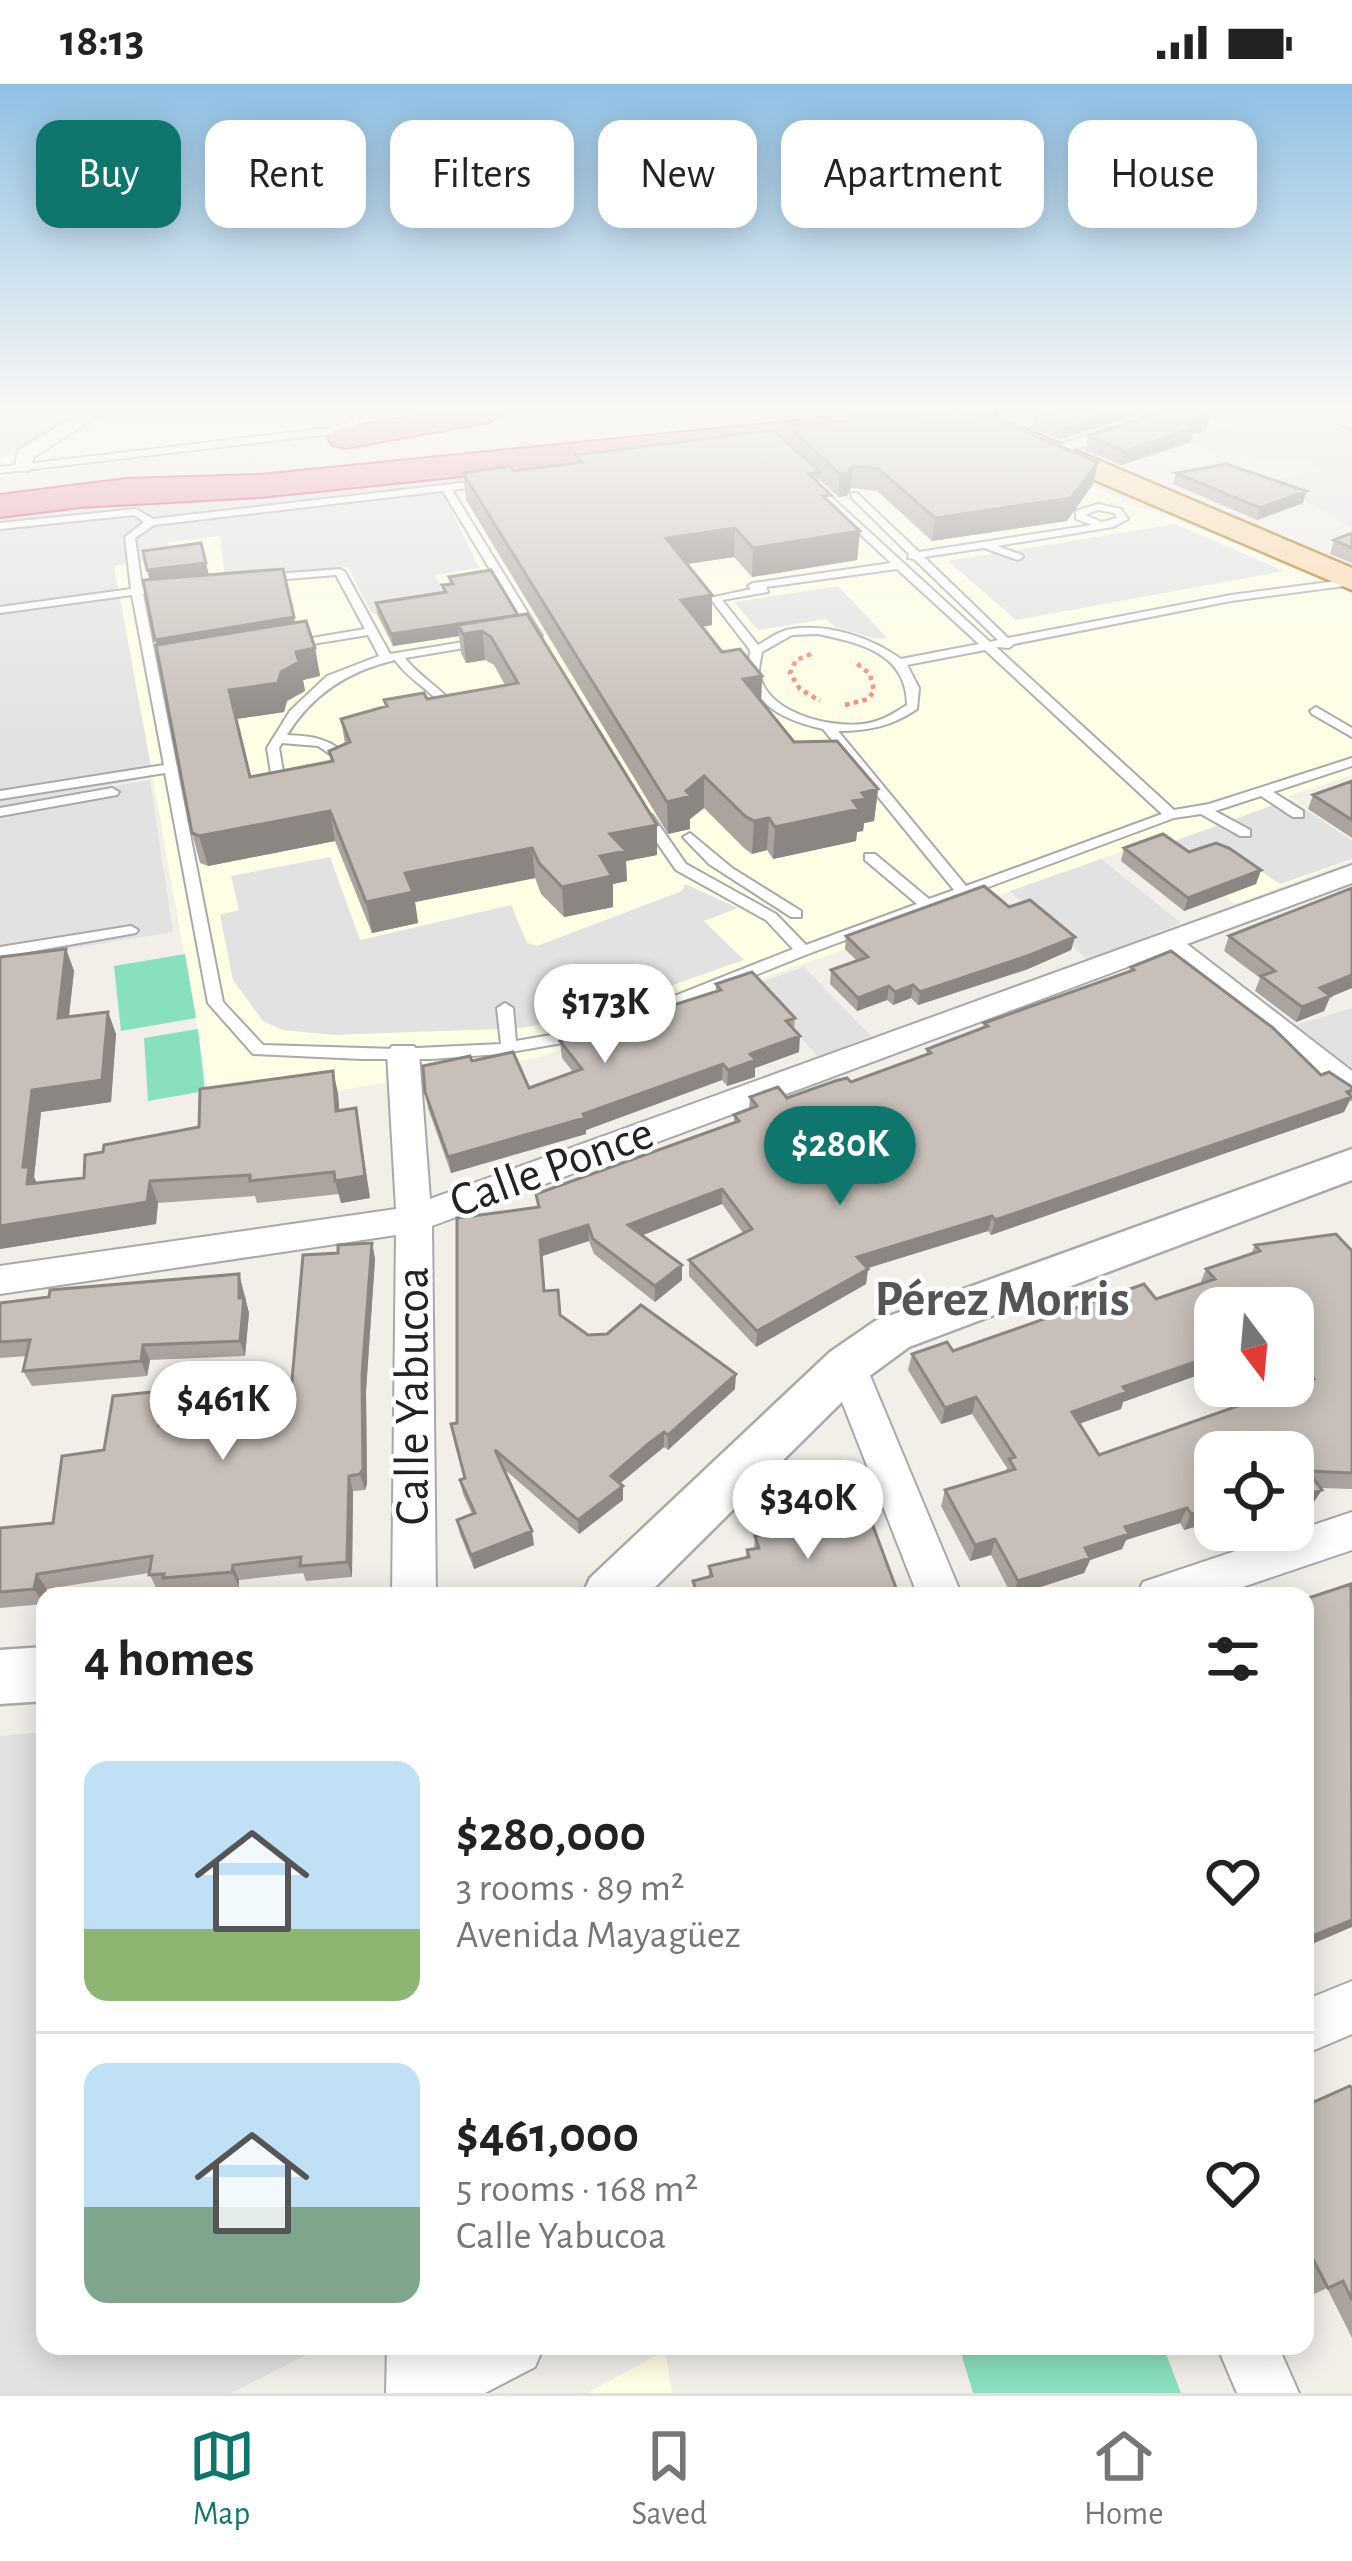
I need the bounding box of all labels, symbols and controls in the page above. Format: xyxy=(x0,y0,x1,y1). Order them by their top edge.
text: 18:13 xyxy=(60,19,144,64)
chip: Buy xyxy=(36,120,181,228)
chip: Rent xyxy=(205,120,366,228)
chip: Filters xyxy=(390,120,574,228)
chip: New xyxy=(598,120,757,228)
chip: Apartment xyxy=(781,120,1044,228)
chip: House xyxy=(1068,120,1257,228)
pin: $173K xyxy=(521,964,689,1066)
text: $173K xyxy=(561,983,649,1022)
pin: $280K xyxy=(756,1106,924,1208)
street label: Calle Ponce xyxy=(444,1109,660,1227)
text: $280K xyxy=(791,1125,889,1164)
street label: Calle Yabucoa xyxy=(390,1267,438,1525)
district label: Pérez Morris xyxy=(875,1274,1129,1325)
north arrow xyxy=(1194,1287,1314,1407)
map controls xyxy=(1194,1287,1314,1551)
pin: $461K xyxy=(139,1361,307,1463)
text: $461K xyxy=(177,1380,269,1419)
button: locate xyxy=(1194,1431,1314,1551)
pin: $340K xyxy=(724,1460,892,1562)
text: $340K xyxy=(759,1479,857,1518)
icon: filters xyxy=(1200,1626,1266,1692)
text: 4 homes xyxy=(84,1634,254,1685)
icon: home xyxy=(180,1809,324,1953)
text: $280,000 xyxy=(456,1809,646,1860)
icon: heart xyxy=(1200,1848,1266,1914)
text: 3 rooms · 89 m² xyxy=(456,1869,684,1908)
text: Avenida Mayagüez xyxy=(456,1916,741,1955)
text: $461,000 xyxy=(456,2110,639,2161)
icon: home xyxy=(180,2111,324,2255)
icon: heart xyxy=(1200,2150,1266,2216)
text: 5 rooms · 168 m² xyxy=(456,2170,698,2209)
text: Calle Yabucoa xyxy=(456,2217,666,2256)
tab: Map xyxy=(189,2423,255,2535)
tab: Saved xyxy=(632,2423,707,2535)
tab: Home xyxy=(1084,2423,1163,2535)

